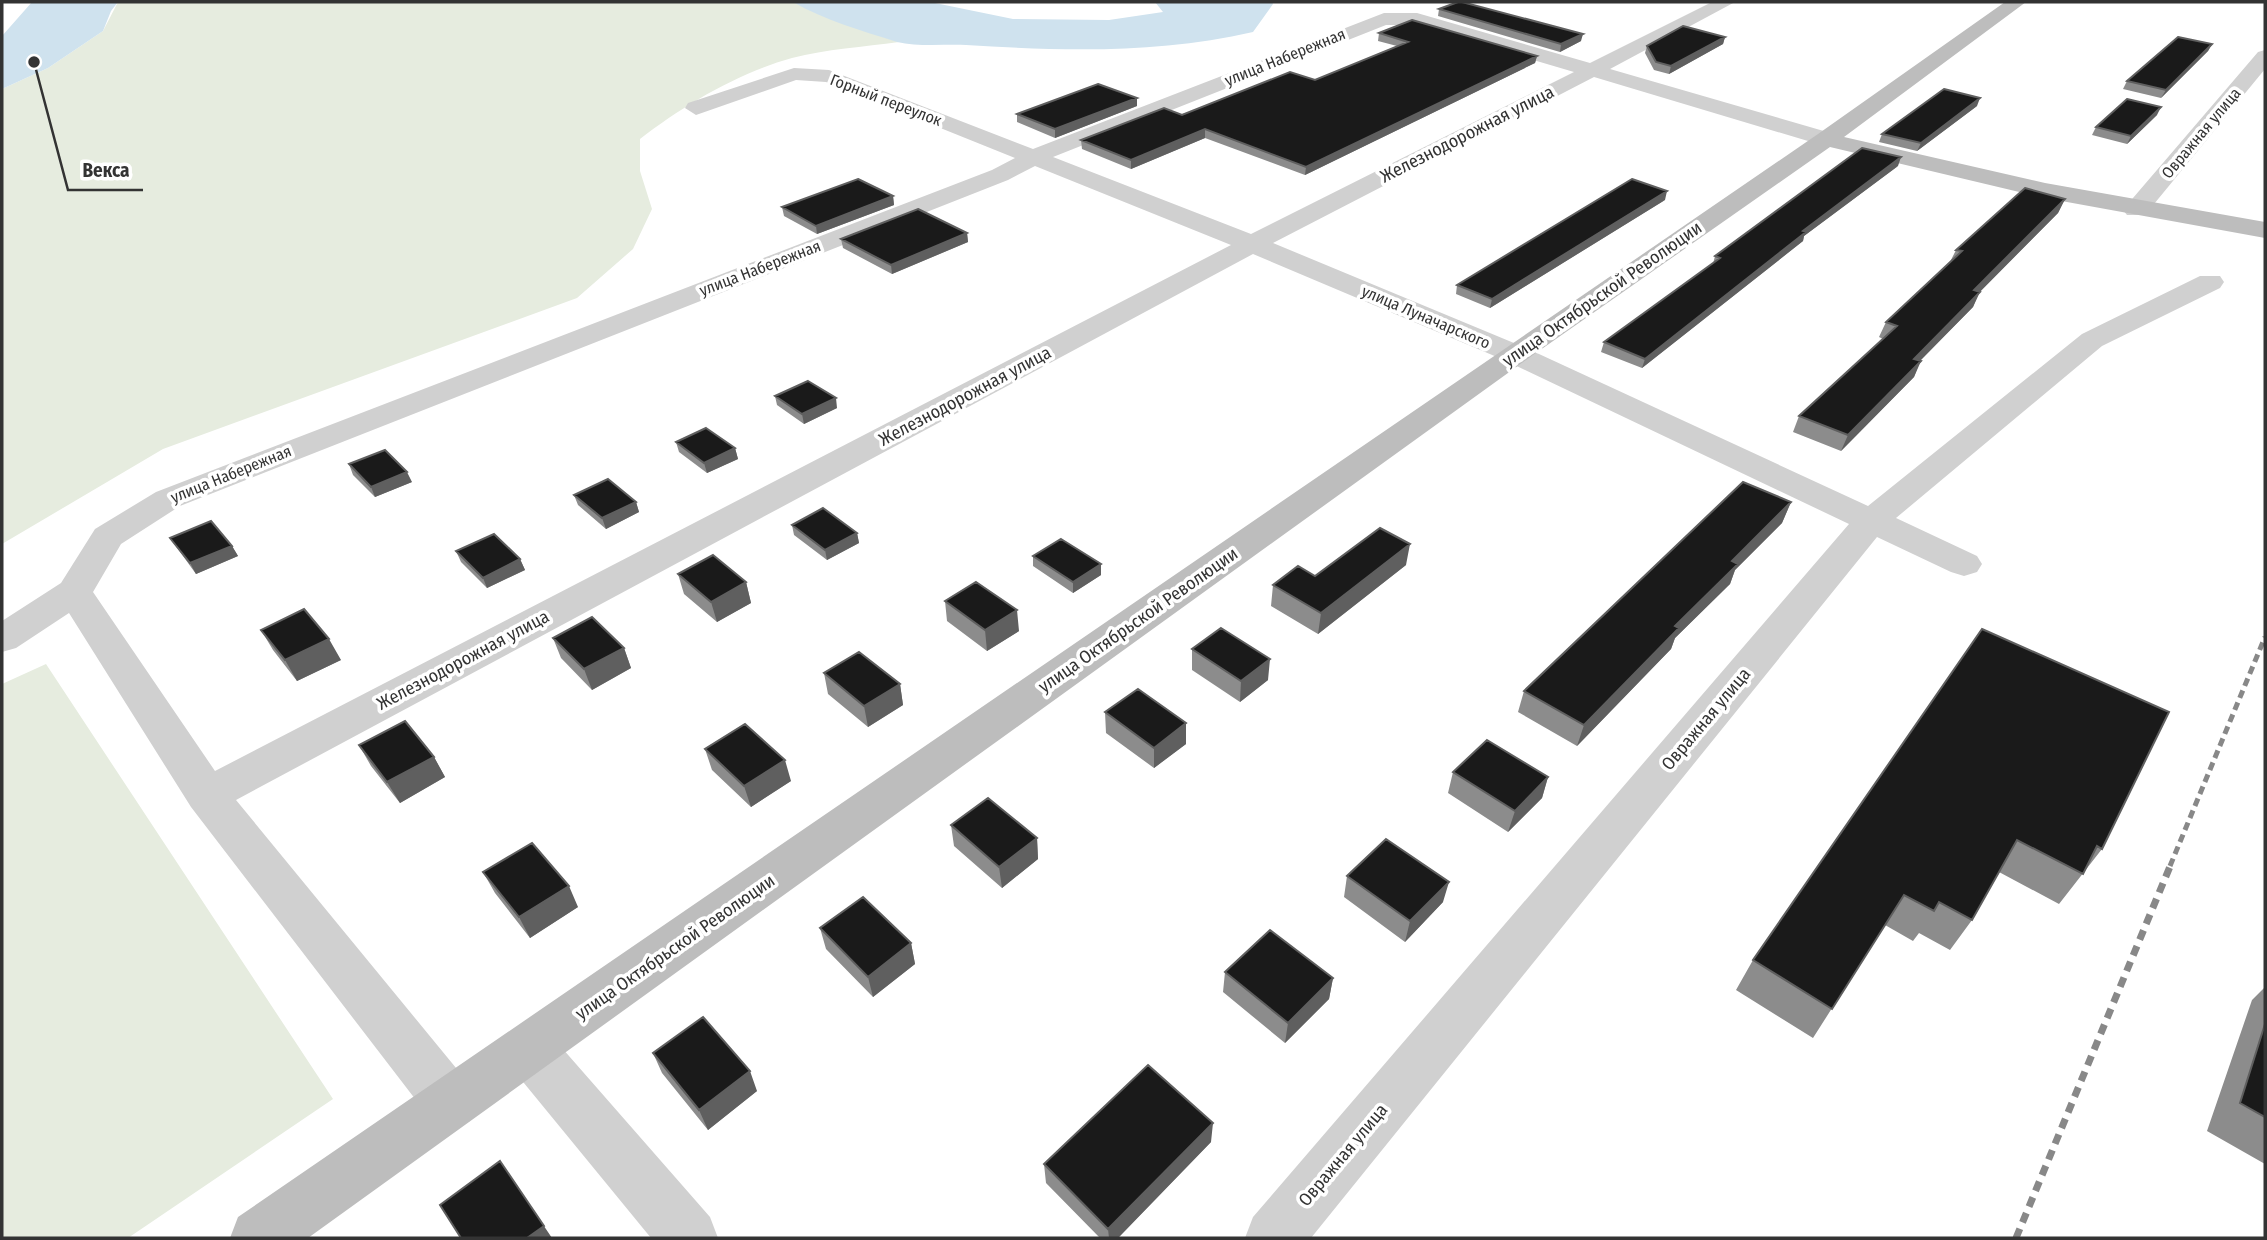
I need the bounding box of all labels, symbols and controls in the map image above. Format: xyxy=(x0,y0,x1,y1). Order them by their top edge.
street label: улица Набережная xyxy=(1222,24,1348,90)
street label: Горный переулок xyxy=(827,70,945,130)
street label: Железнодорожная улица xyxy=(1376,81,1558,187)
street label: Овражная улица xyxy=(2158,84,2245,182)
callout: Векса xyxy=(68,150,143,190)
text: Векса xyxy=(82,159,130,182)
street label: улица Октябрьской Революции xyxy=(1498,217,1706,371)
street label: улица Набережная xyxy=(697,236,823,300)
street label: улица Луначарского xyxy=(1359,281,1493,353)
street label: Железнодорожная улица xyxy=(875,341,1055,451)
street label: улица Набережная xyxy=(168,441,294,507)
street label: улица Октябрьской Революции xyxy=(1034,543,1242,697)
street label: Железнодорожная улица xyxy=(373,605,553,715)
street label: Овражная улица xyxy=(1657,663,1755,775)
street label: улица Октябрьской Революции xyxy=(571,870,779,1024)
street label: Овражная улица xyxy=(1294,1099,1392,1211)

